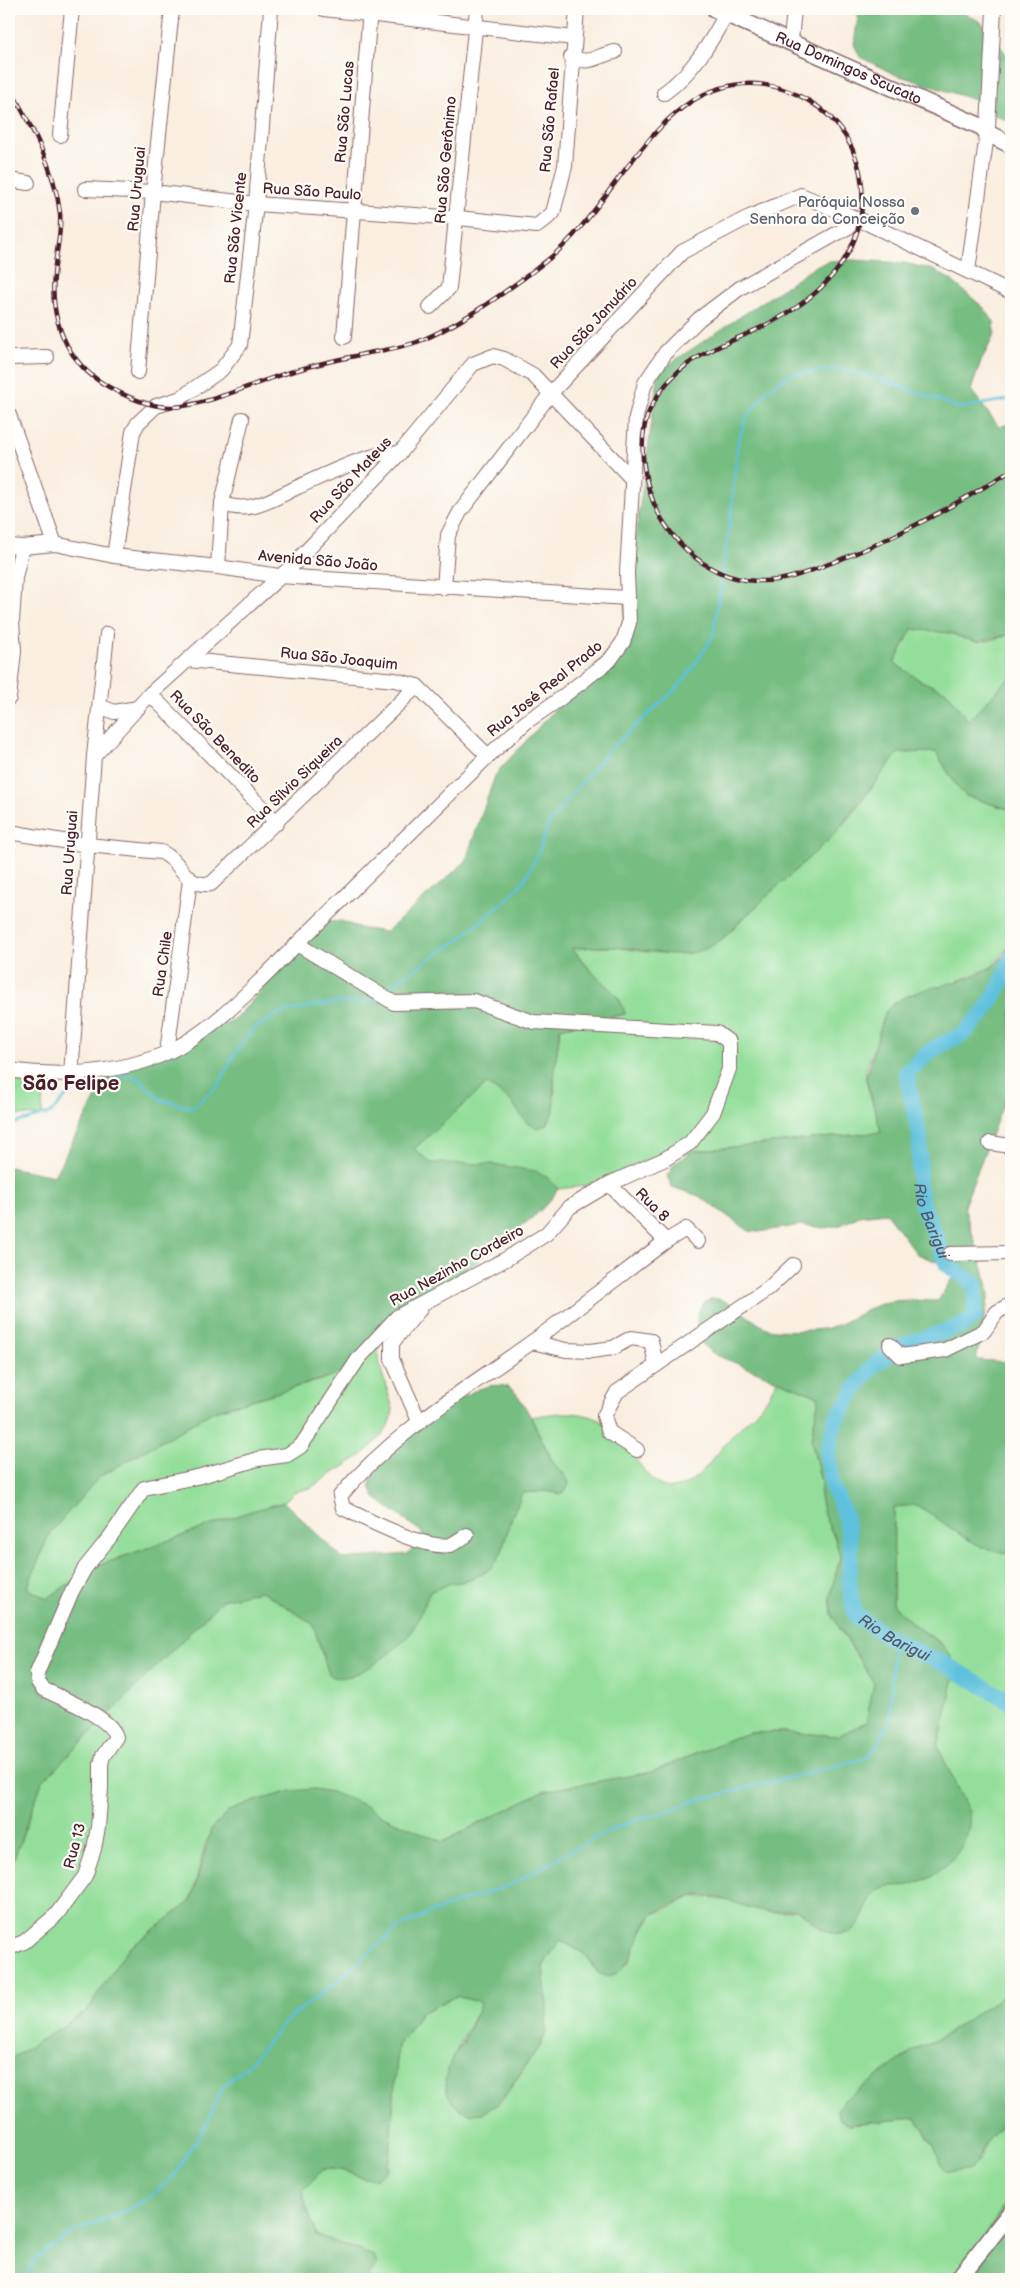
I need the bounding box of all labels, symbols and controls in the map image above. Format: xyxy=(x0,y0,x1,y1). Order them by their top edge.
street label: Rua Domingos Scucato xyxy=(772,27,925,109)
street label: Rua São Lucas xyxy=(331,60,359,164)
street label: Rua São Rafael xyxy=(536,67,564,173)
street label: Rua São Gerônimo xyxy=(431,95,461,225)
street label: Rua Uruguai xyxy=(124,146,150,232)
street label: Rua São Vicente xyxy=(221,171,251,285)
street label: Rua São Paulo xyxy=(262,179,362,205)
place label: Paróquia Nossa Senhora da Conceição xyxy=(750,193,905,229)
marker: Paróquia Nossa Senhora da Conceição xyxy=(909,205,921,217)
street label: Rua São Januário xyxy=(546,273,642,373)
street label: Rua São Mateus xyxy=(306,432,396,527)
street label: Avenida São João xyxy=(257,546,379,576)
street label: Rua José Real Prado xyxy=(483,637,607,741)
street label: Rua São Joaquim xyxy=(279,643,399,675)
street label: Rua São Benedito xyxy=(166,686,264,788)
street label: Rua Sílvio Siqueira xyxy=(243,731,347,833)
street label: Rua Uruguai xyxy=(58,810,82,896)
street label: Rua Chile xyxy=(149,930,177,998)
district label: São Felipe xyxy=(23,1072,119,1096)
water label: Rio Barigui xyxy=(909,1182,953,1263)
street label: Rua 8 xyxy=(631,1184,673,1226)
street label: Rua Nezinho Cordeiro xyxy=(386,1221,528,1311)
water label: Rio Barigui xyxy=(855,1610,934,1666)
street label: Rua 13 xyxy=(60,1821,90,1871)

